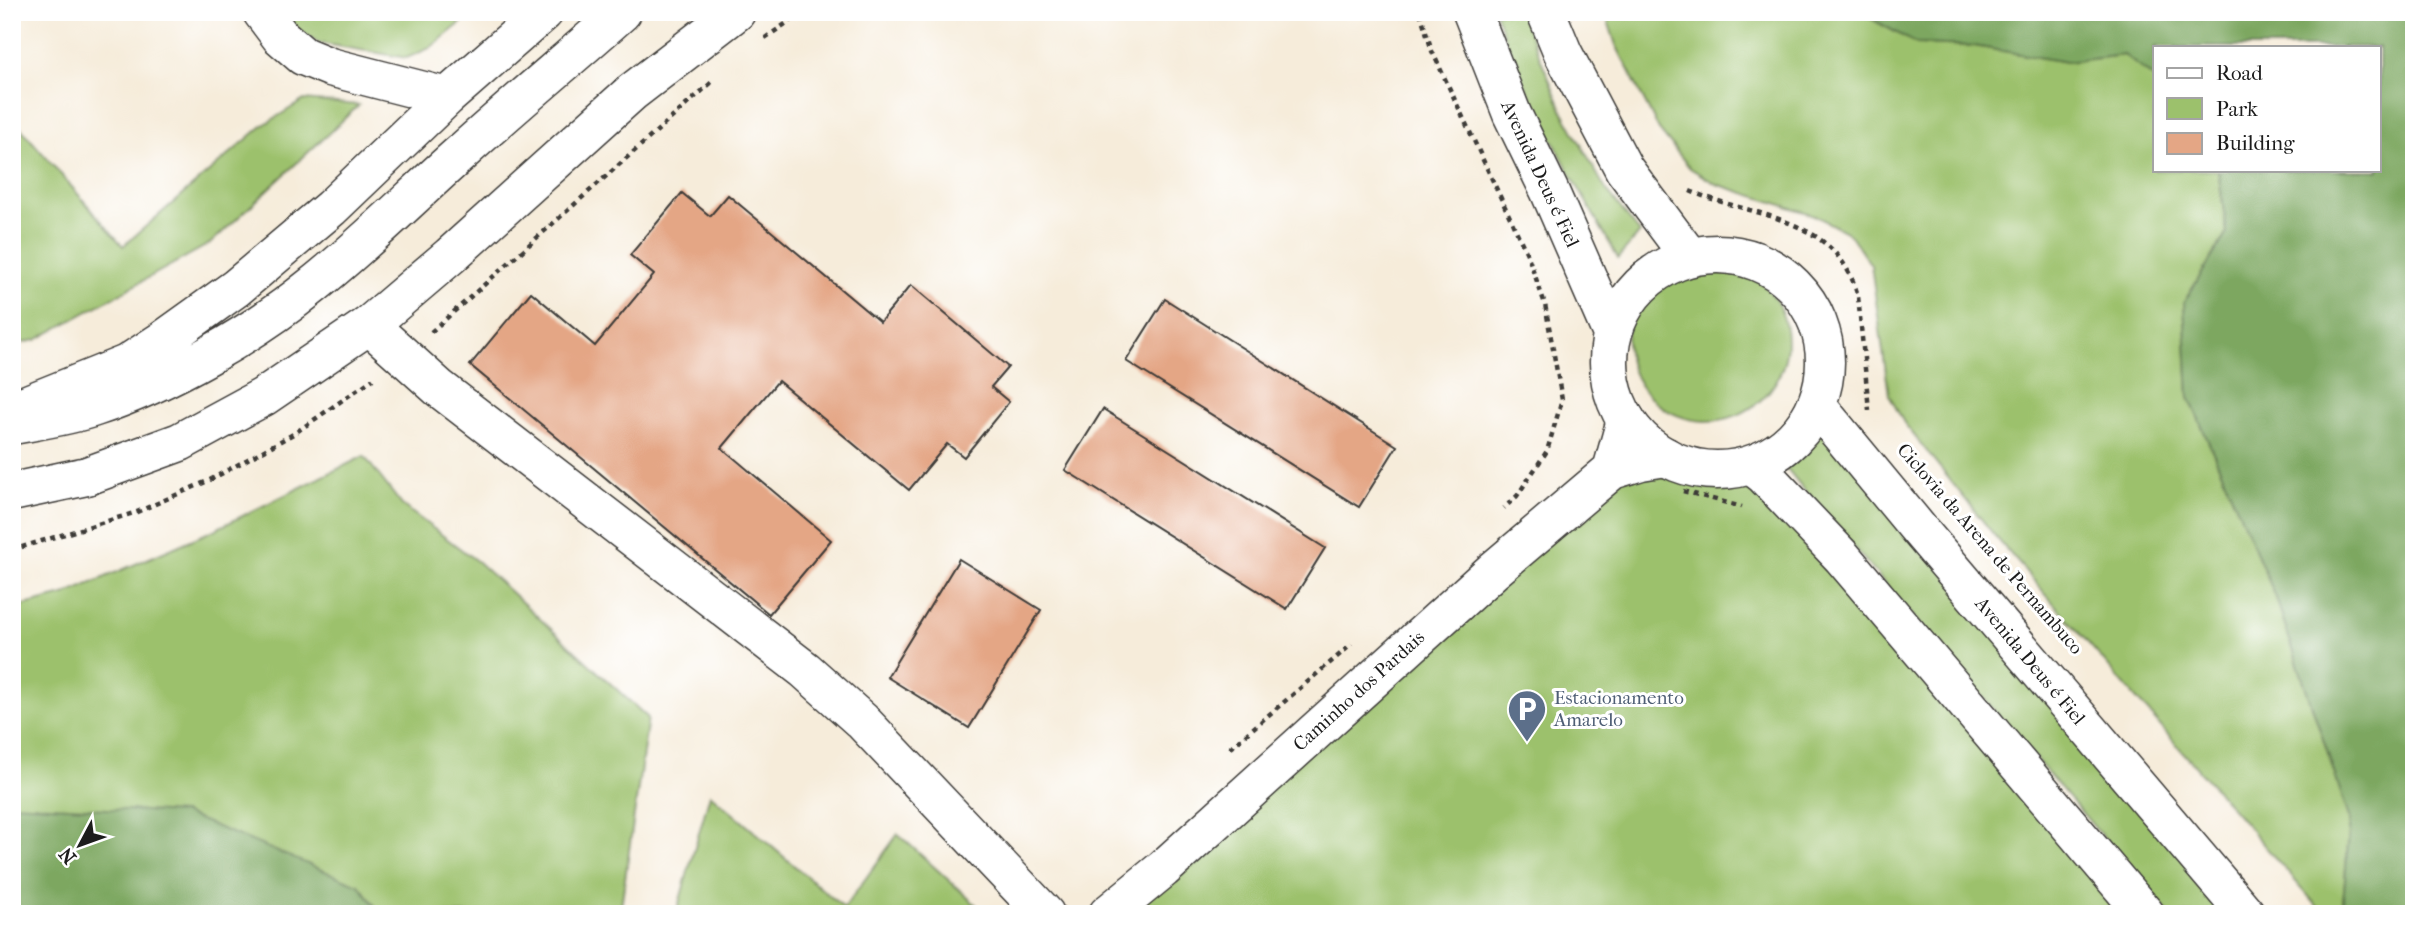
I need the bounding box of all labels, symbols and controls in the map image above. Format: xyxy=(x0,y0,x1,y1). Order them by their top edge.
legend xyxy=(2153,46,2380,172)
text: Road xyxy=(2216,61,2263,85)
street label: Avenida Deus é Fiel xyxy=(1496,96,1584,251)
text: Park xyxy=(2216,97,2258,121)
text: Building xyxy=(2216,131,2295,155)
street label: Ciclovia da Arena de Pernambuco xyxy=(1892,439,2088,659)
street label: Avenida Deus é Fiel xyxy=(1970,592,2090,729)
street label: Caminho dos Pardais xyxy=(1289,626,1429,756)
place label: Estacionamento Amarelo xyxy=(1553,687,1684,731)
parking icon: Estacionamento Amarelo xyxy=(1506,688,1548,743)
north arrow xyxy=(46,810,116,880)
text: N xyxy=(55,842,81,868)

